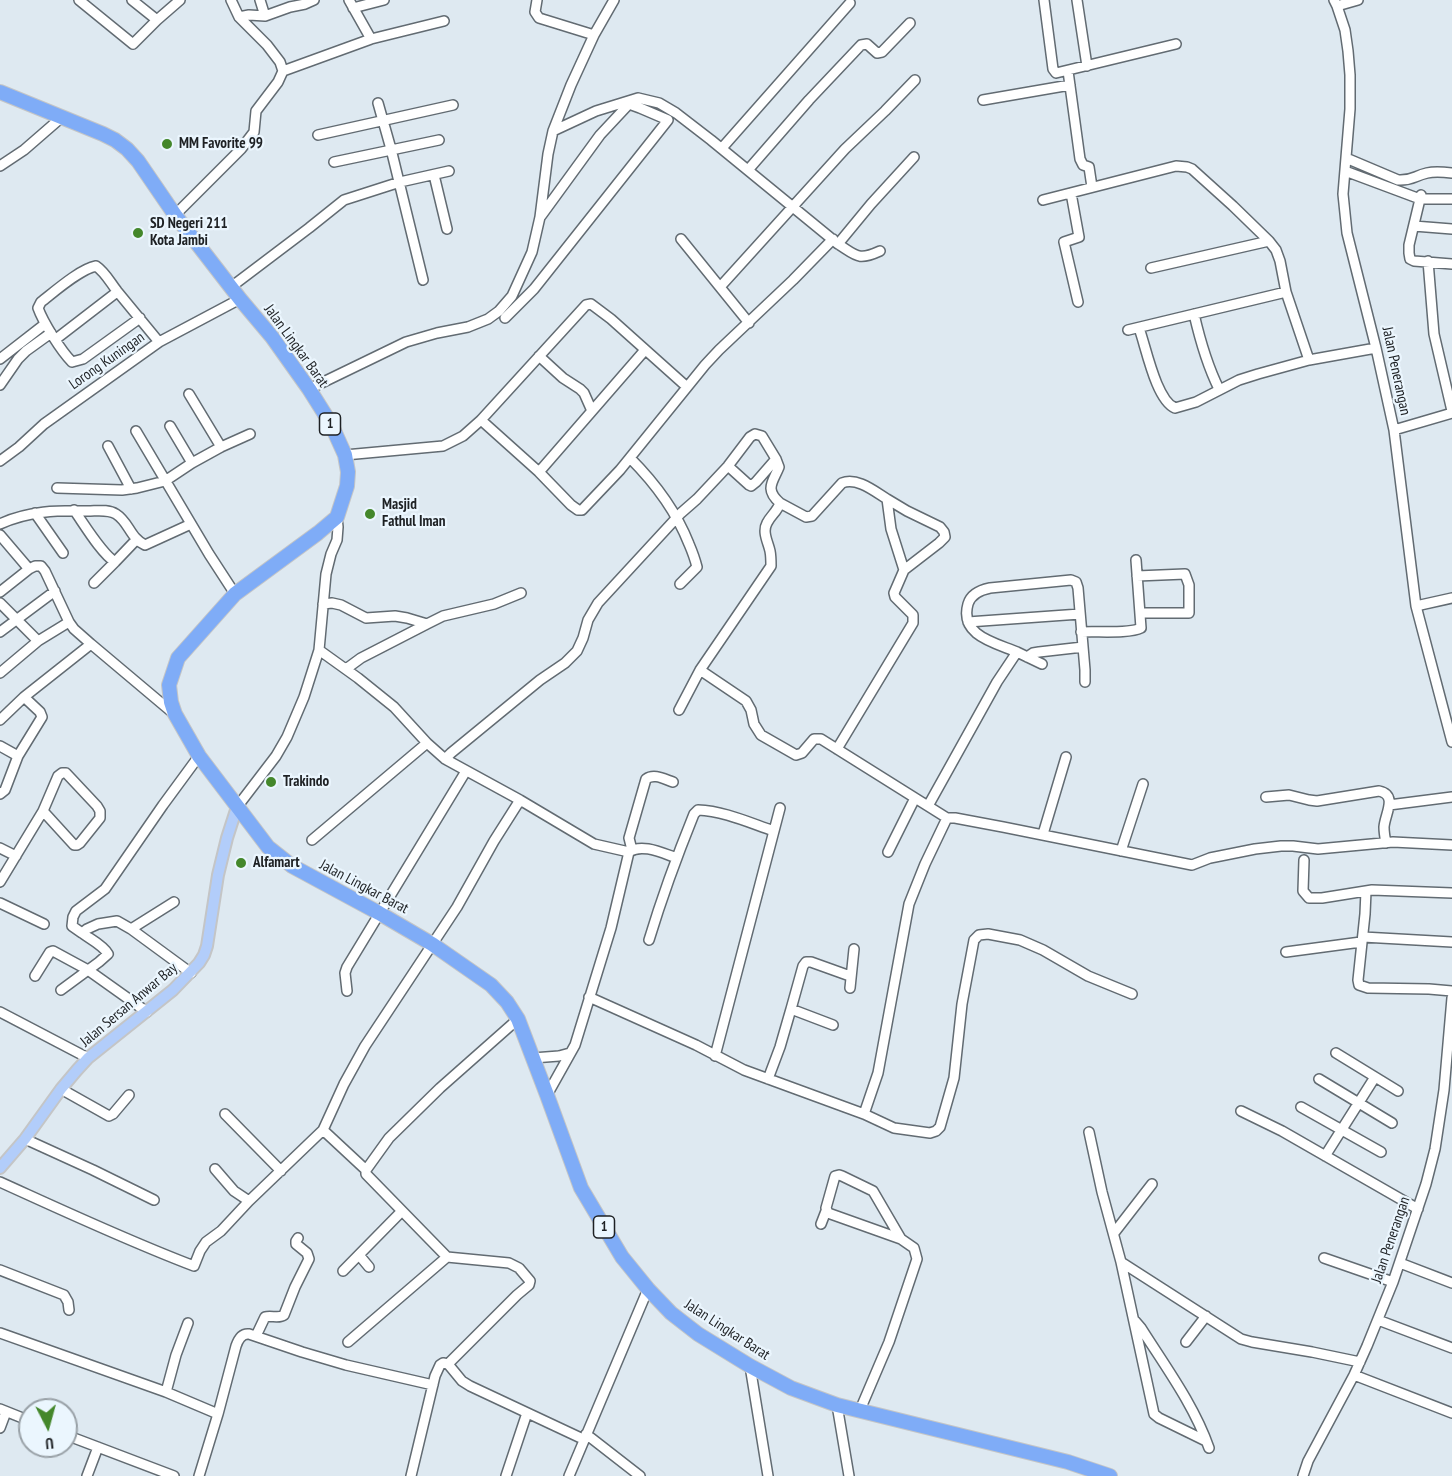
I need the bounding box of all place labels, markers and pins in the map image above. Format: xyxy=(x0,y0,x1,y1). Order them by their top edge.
place label: MM Favorite 99 xyxy=(179,135,263,153)
marker: MM Favorite 99 xyxy=(160,137,174,151)
place label: SD Negeri 211 Kota Jambi xyxy=(150,215,228,250)
marker: SD Negeri 211 Kota Jambi xyxy=(131,226,145,240)
place label: Masjid Fathul Iman xyxy=(382,496,445,531)
marker: Masjid Fathul Iman xyxy=(363,507,377,521)
place label: Trakindo xyxy=(283,773,329,791)
marker: Trakindo xyxy=(264,775,278,789)
place label: Alfamart xyxy=(253,854,300,872)
marker: Alfamart xyxy=(234,856,248,870)

